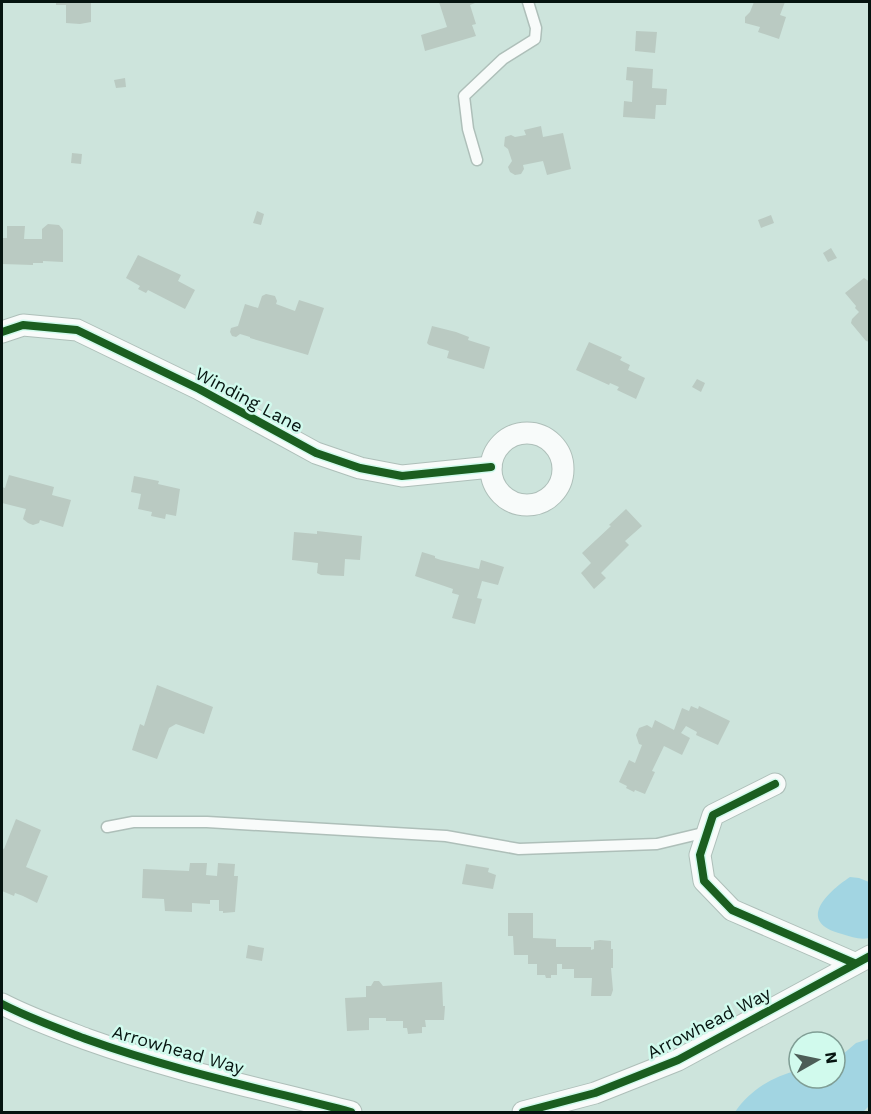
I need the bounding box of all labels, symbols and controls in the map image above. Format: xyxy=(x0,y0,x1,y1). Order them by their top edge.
street label: Winding Lane xyxy=(192,362,307,437)
street label: Arrowhead Way xyxy=(643,982,775,1063)
street label: Arrowhead Way xyxy=(110,1021,247,1079)
north arrow xyxy=(787,1030,847,1090)
text: N xyxy=(821,1050,842,1065)

